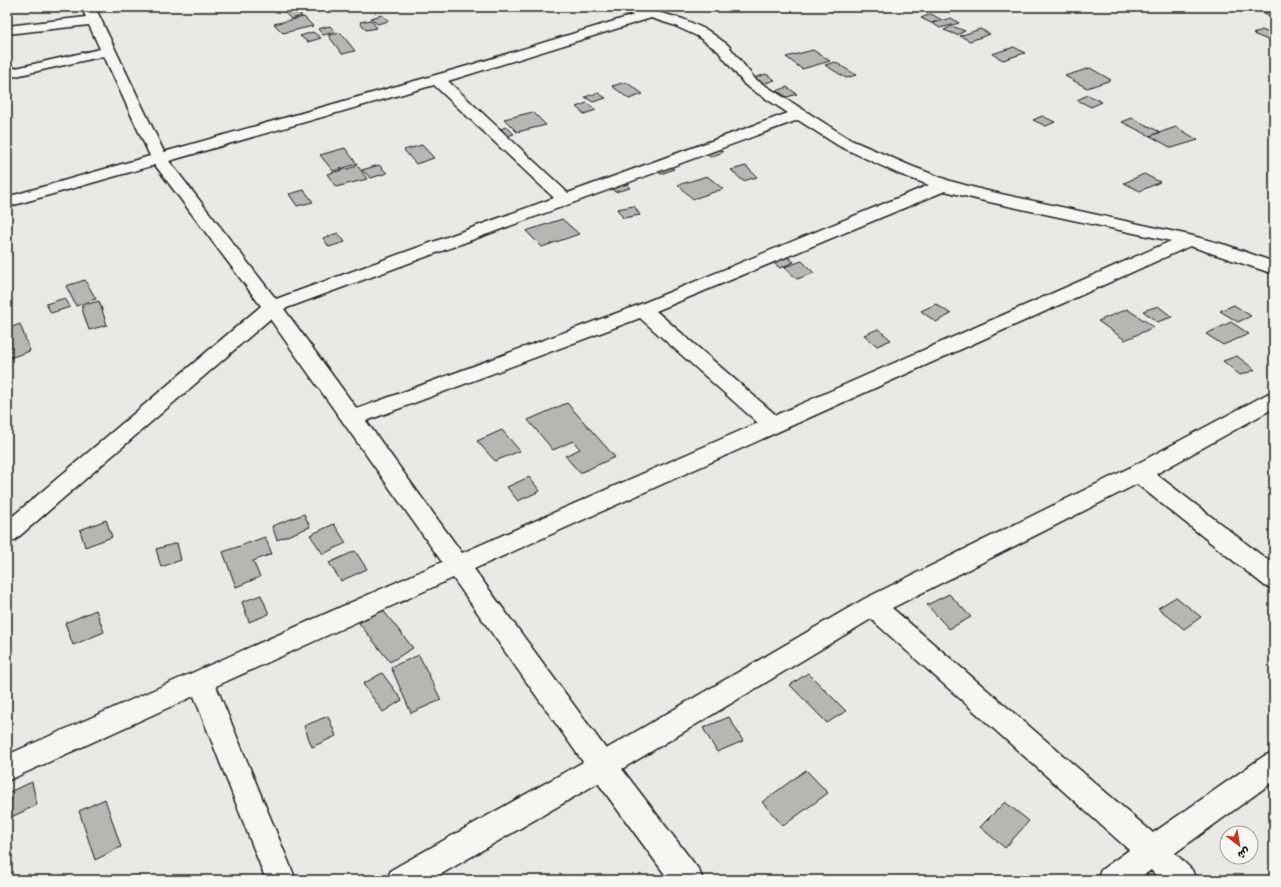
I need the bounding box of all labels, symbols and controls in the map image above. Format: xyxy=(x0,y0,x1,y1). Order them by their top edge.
north arrow xyxy=(1219,825,1259,865)
text: ش xyxy=(1234,843,1253,863)

